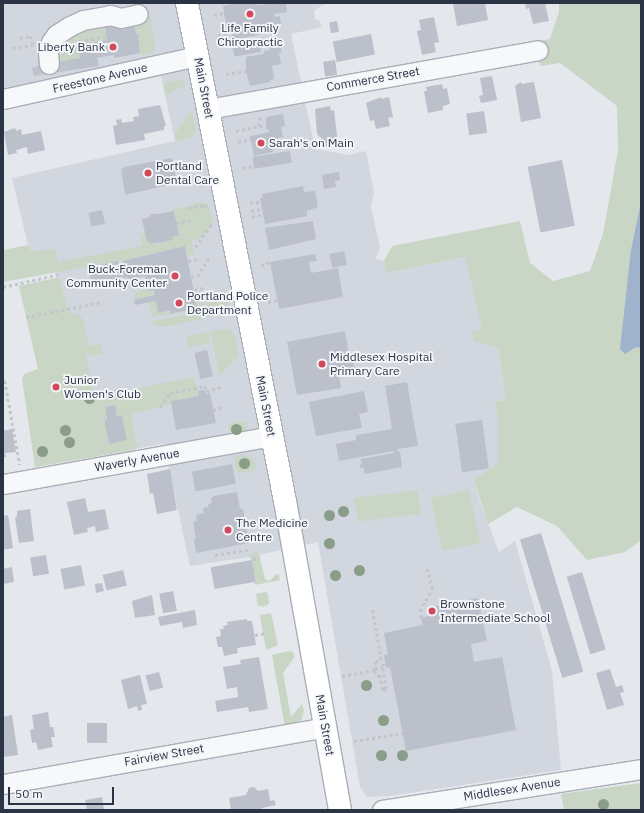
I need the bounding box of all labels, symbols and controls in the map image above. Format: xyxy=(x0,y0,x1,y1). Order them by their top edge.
marker: Life Family Chiropractic xyxy=(245,9,255,19)
place label: Life Family Chiropractic xyxy=(217,21,283,49)
place label: Liberty Bank xyxy=(38,40,105,54)
marker: Liberty Bank xyxy=(108,42,118,52)
street label: Main Street xyxy=(191,56,217,120)
street label: Freestone Avenue xyxy=(51,60,149,96)
street label: Commerce Street xyxy=(325,64,421,94)
place label: Sarah's on Main xyxy=(269,136,354,150)
marker: Sarah's on Main xyxy=(256,138,266,148)
place label: Portland Dental Care xyxy=(156,159,219,187)
marker: Portland Dental Care xyxy=(143,168,153,178)
place label: Buck-Foreman Community Center xyxy=(66,262,167,290)
marker: Buck-Foreman Community Center xyxy=(170,271,180,281)
place label: Portland Police Department xyxy=(187,289,268,317)
marker: Portland Police Department xyxy=(174,298,184,308)
place label: Middlesex Hospital Primary Care xyxy=(330,350,433,378)
marker: Middlesex Hospital Primary Care xyxy=(317,359,327,369)
place label: Junior Women's Club xyxy=(64,373,141,401)
street label: Main Street xyxy=(253,374,279,438)
marker: Junior Women's Club xyxy=(51,382,61,392)
street label: Waverly Avenue xyxy=(94,445,180,475)
place label: The Medicine Centre xyxy=(236,516,308,544)
marker: The Medicine Centre xyxy=(223,525,233,535)
place label: Brownstone Intermediate School xyxy=(440,597,550,625)
marker: Brownstone Intermediate School xyxy=(427,606,437,616)
street label: Main Street xyxy=(313,693,337,757)
street label: Fairview Street xyxy=(123,741,205,769)
street label: Middlesex Avenue xyxy=(463,774,561,804)
scale bar xyxy=(10,779,116,805)
text: 50 m xyxy=(15,786,43,801)

